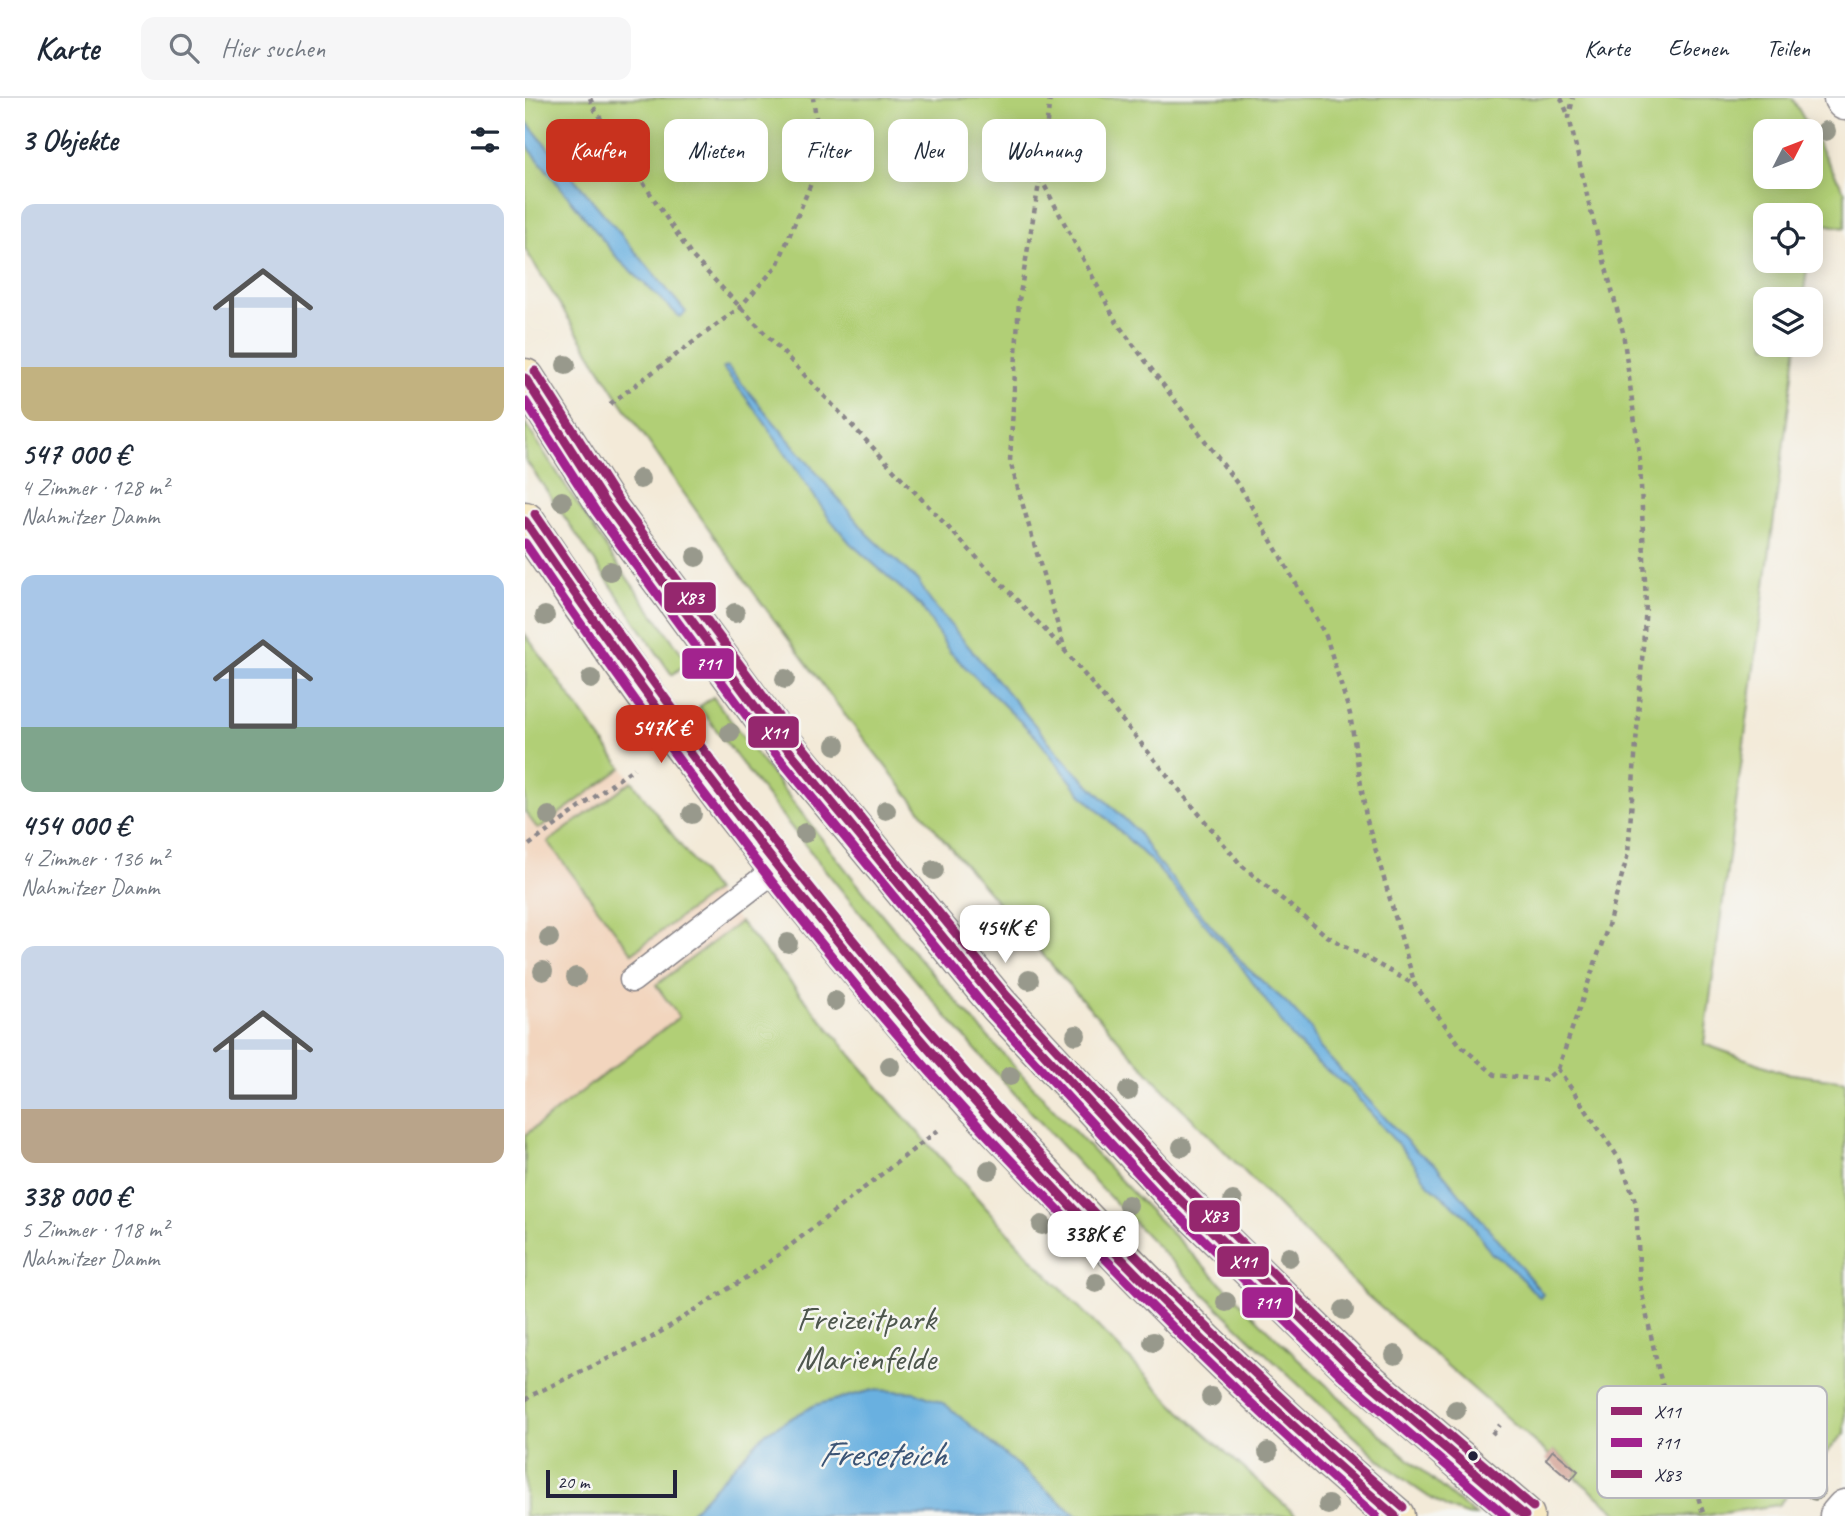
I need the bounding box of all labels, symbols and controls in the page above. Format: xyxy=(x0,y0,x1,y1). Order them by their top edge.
search box xyxy=(141,17,631,80)
text: Karte xyxy=(35,27,99,69)
icon: search xyxy=(165,29,203,67)
text: Hier suchen xyxy=(221,32,325,65)
text: Karte xyxy=(1584,33,1630,63)
text: Ebenen xyxy=(1668,33,1728,63)
text: Teilen xyxy=(1766,33,1810,63)
chip: Kaufen xyxy=(546,119,650,182)
chip: Mieten xyxy=(664,119,768,182)
chip: Filter xyxy=(782,119,874,182)
chip: Neu xyxy=(888,119,968,182)
chip: Wohnung xyxy=(982,119,1106,182)
north arrow xyxy=(1753,119,1823,189)
map controls xyxy=(1753,119,1823,357)
text: 3 Objekte xyxy=(21,121,118,159)
icon: filters xyxy=(466,121,504,159)
button: locate xyxy=(1753,203,1823,273)
icon: home xyxy=(200,250,326,376)
button: layers xyxy=(1753,287,1823,357)
text: 547 000 € xyxy=(21,435,129,473)
text: 4 Zimmer · 128 m² xyxy=(21,473,168,502)
text: Nahmitzer Damm xyxy=(21,502,159,531)
line badge: X83 xyxy=(663,581,717,614)
text: X83 xyxy=(676,586,706,610)
icon: home xyxy=(200,621,326,747)
line badge: 711 xyxy=(681,647,735,680)
text: 711 xyxy=(695,652,723,676)
pin: 547K € xyxy=(604,706,718,765)
text: 547K € xyxy=(632,713,690,742)
line badge: X11 xyxy=(747,715,800,749)
text: X11 xyxy=(760,721,790,745)
text: 454 000 € xyxy=(21,806,130,844)
text: 4 Zimmer · 136 m² xyxy=(21,844,168,873)
text: Nahmitzer Damm xyxy=(21,873,159,902)
pin: 454K € xyxy=(948,906,1062,965)
text: 454K € xyxy=(976,913,1034,942)
icon: home xyxy=(200,992,326,1118)
text: 338 000 € xyxy=(21,1177,130,1215)
line badge: X83 xyxy=(1188,1199,1241,1233)
text: X83 xyxy=(1200,1204,1230,1228)
pin: 338K € xyxy=(1036,1212,1150,1271)
text: 5 Zimmer · 118 m² xyxy=(21,1215,168,1244)
text: 338K € xyxy=(1064,1219,1122,1248)
text: Nahmitzer Damm xyxy=(21,1244,159,1273)
line badge: X11 xyxy=(1216,1245,1270,1278)
text: X11 xyxy=(1229,1250,1259,1274)
line badge: 711 xyxy=(1241,1286,1294,1319)
text: 711 xyxy=(1254,1291,1282,1315)
park label: Freizeitpark Marienfelde xyxy=(796,1296,938,1381)
legend xyxy=(1597,1386,1827,1498)
text: X11 xyxy=(1654,1400,1683,1424)
water label: Freseteich xyxy=(818,1430,949,1477)
text: 711 xyxy=(1654,1431,1681,1455)
unlabelled marker xyxy=(1466,1449,1480,1463)
text: X83 xyxy=(1654,1463,1683,1487)
scale bar xyxy=(546,1467,677,1499)
text: 20 m xyxy=(557,1470,589,1494)

